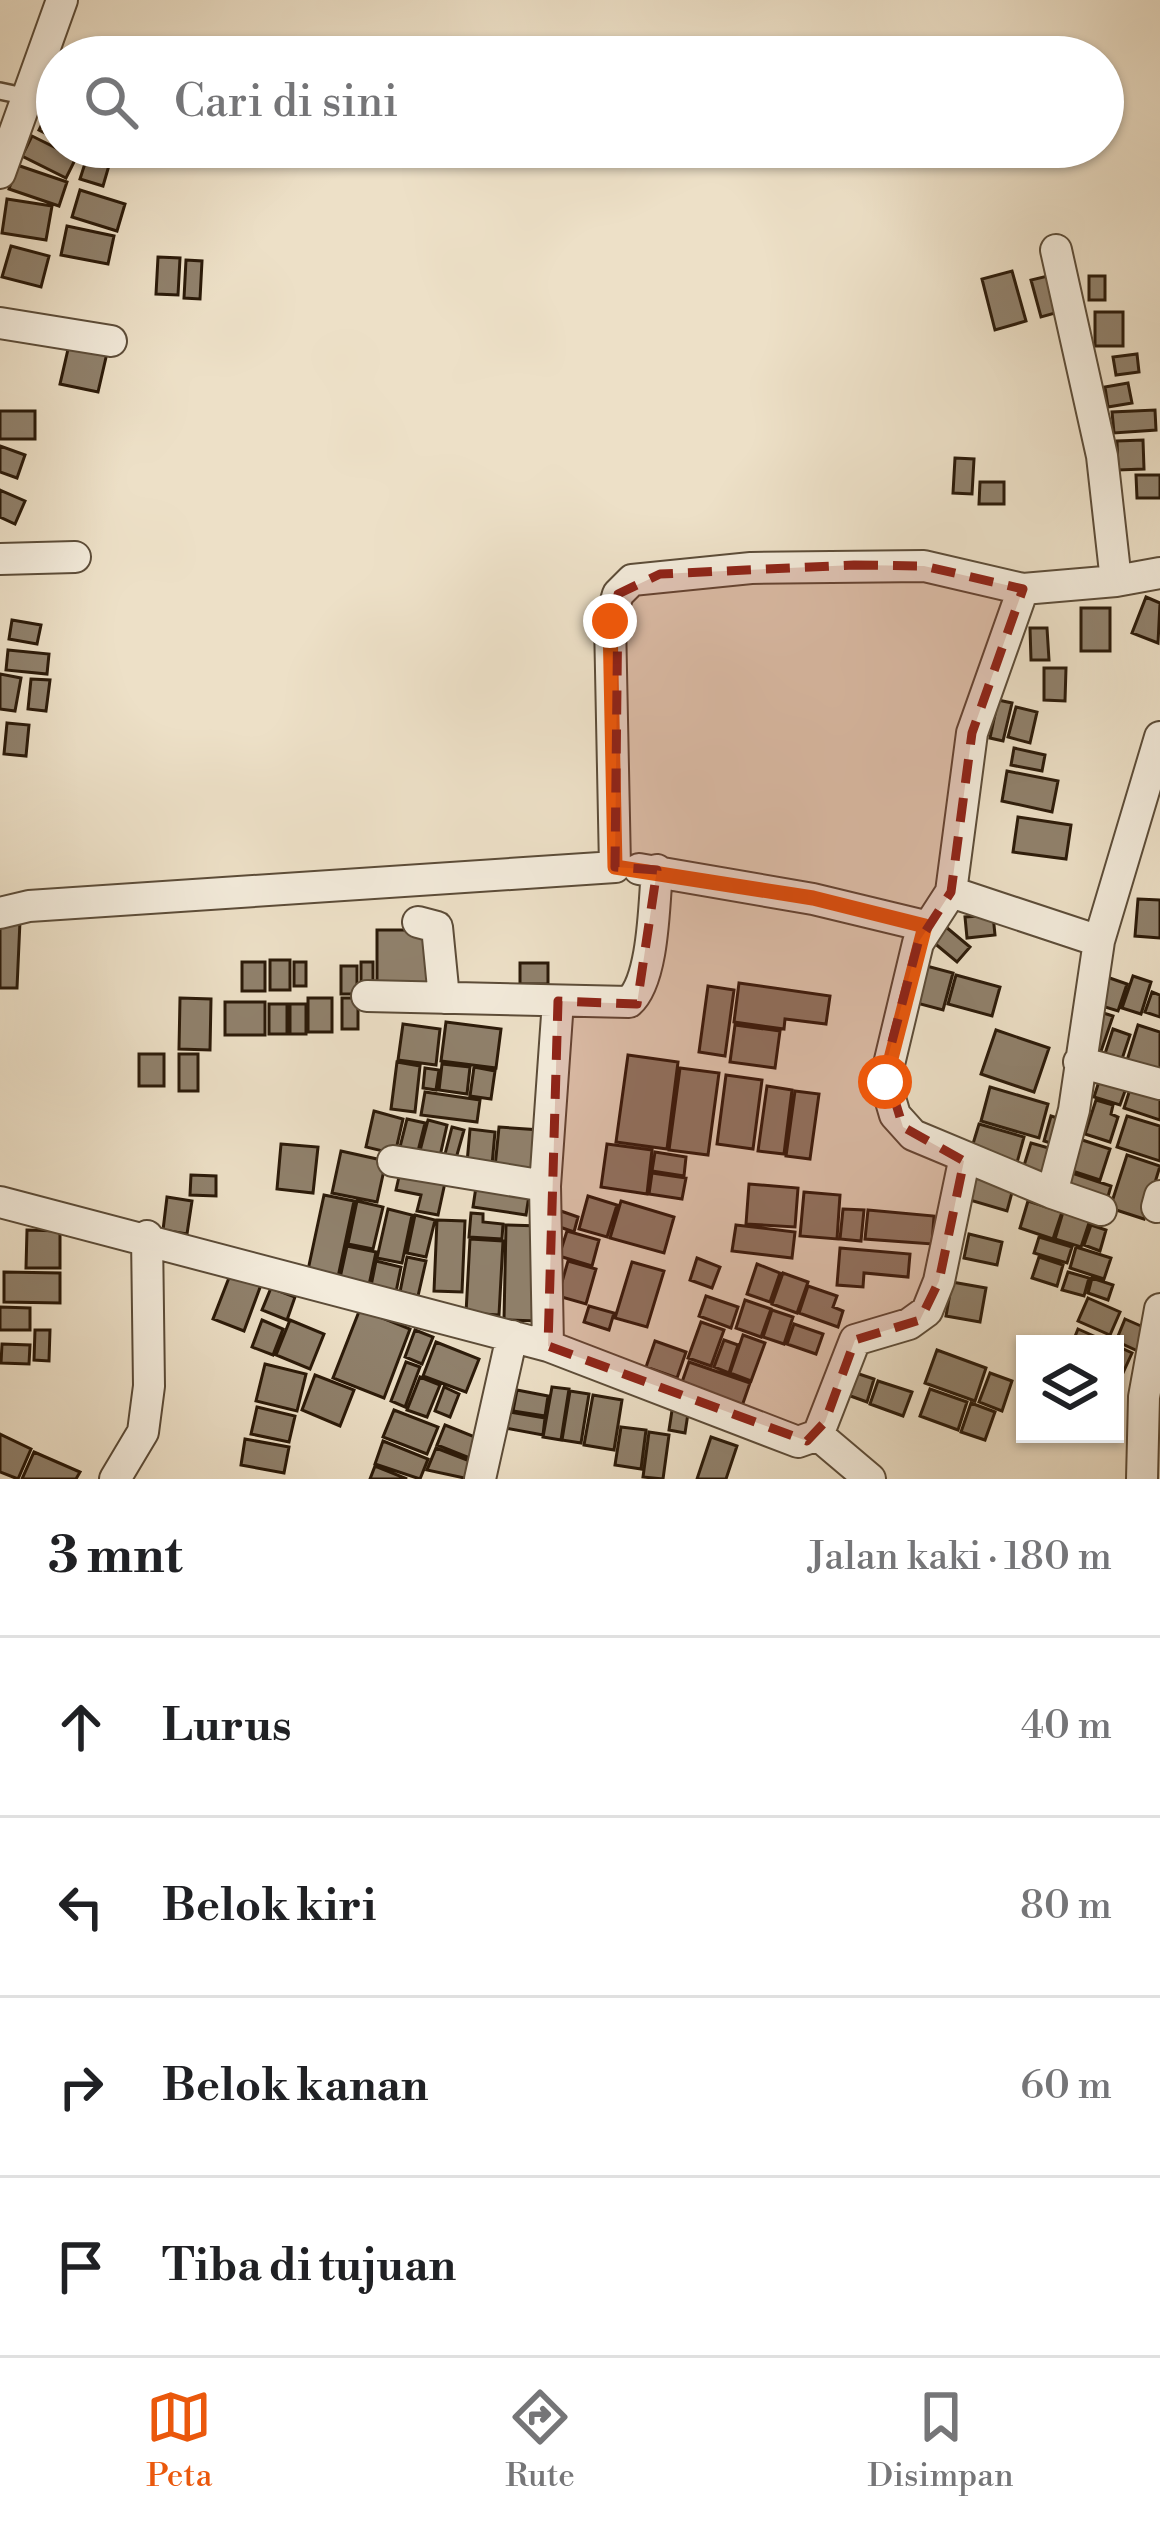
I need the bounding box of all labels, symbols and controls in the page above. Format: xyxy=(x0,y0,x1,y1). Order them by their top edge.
search box xyxy=(36,36,1124,168)
icon: search xyxy=(78,69,144,135)
text: Cari di sini xyxy=(174,74,398,131)
route end xyxy=(583,594,637,648)
route start xyxy=(858,1055,912,1109)
map controls xyxy=(1016,1335,1124,1443)
button: layers xyxy=(1016,1335,1124,1443)
text: 3 mnt xyxy=(48,1525,183,1589)
text: Jalan kaki · 180 m xyxy=(808,1533,1112,1582)
icon: ahead xyxy=(48,1694,114,1760)
text: Lurus xyxy=(162,1698,292,1755)
text: 40 m xyxy=(1021,1702,1112,1751)
icon: left xyxy=(48,1874,114,1940)
text: Belok kiri xyxy=(162,1878,376,1935)
text: 80 m xyxy=(1020,1882,1112,1931)
icon: right xyxy=(48,2054,114,2120)
text: Belok kanan xyxy=(162,2058,429,2115)
text: 60 m xyxy=(1020,2062,1112,2111)
icon: arrive xyxy=(48,2234,114,2300)
text: Tiba di tujuan xyxy=(162,2238,456,2295)
tab: Peta xyxy=(146,2384,212,2497)
tab: Rute xyxy=(505,2384,575,2497)
tab: Disimpan xyxy=(868,2384,1014,2497)

